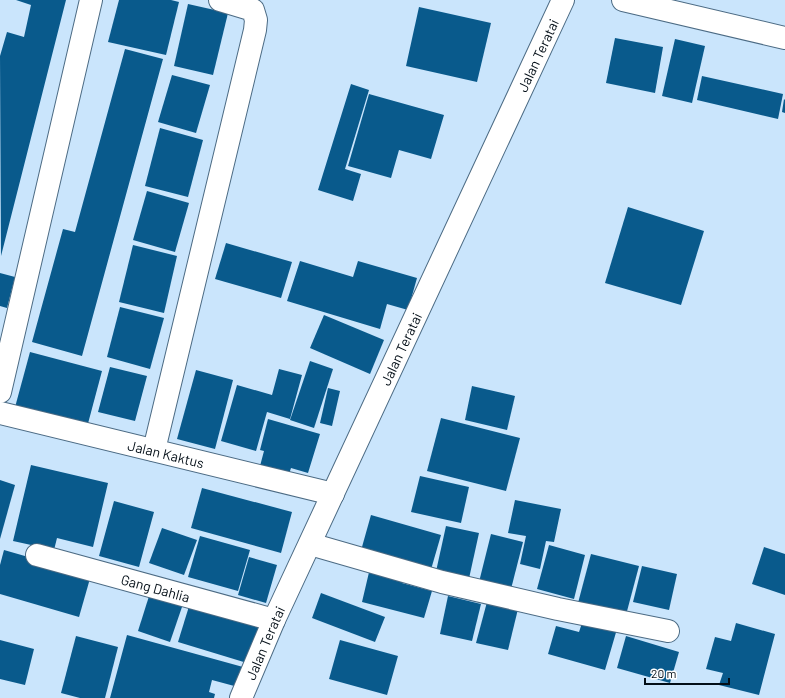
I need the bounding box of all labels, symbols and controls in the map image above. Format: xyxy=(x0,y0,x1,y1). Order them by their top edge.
street label: Jalan Teratai xyxy=(513,16,562,94)
street label: Jalan Teratai xyxy=(376,310,425,388)
street label: Jalan Kaktus xyxy=(126,436,206,471)
street label: Gang Dahlia xyxy=(119,570,192,605)
street label: Jalan Teratai xyxy=(241,603,288,682)
scale bar xyxy=(645,660,729,686)
text: 20 m xyxy=(651,666,677,680)

